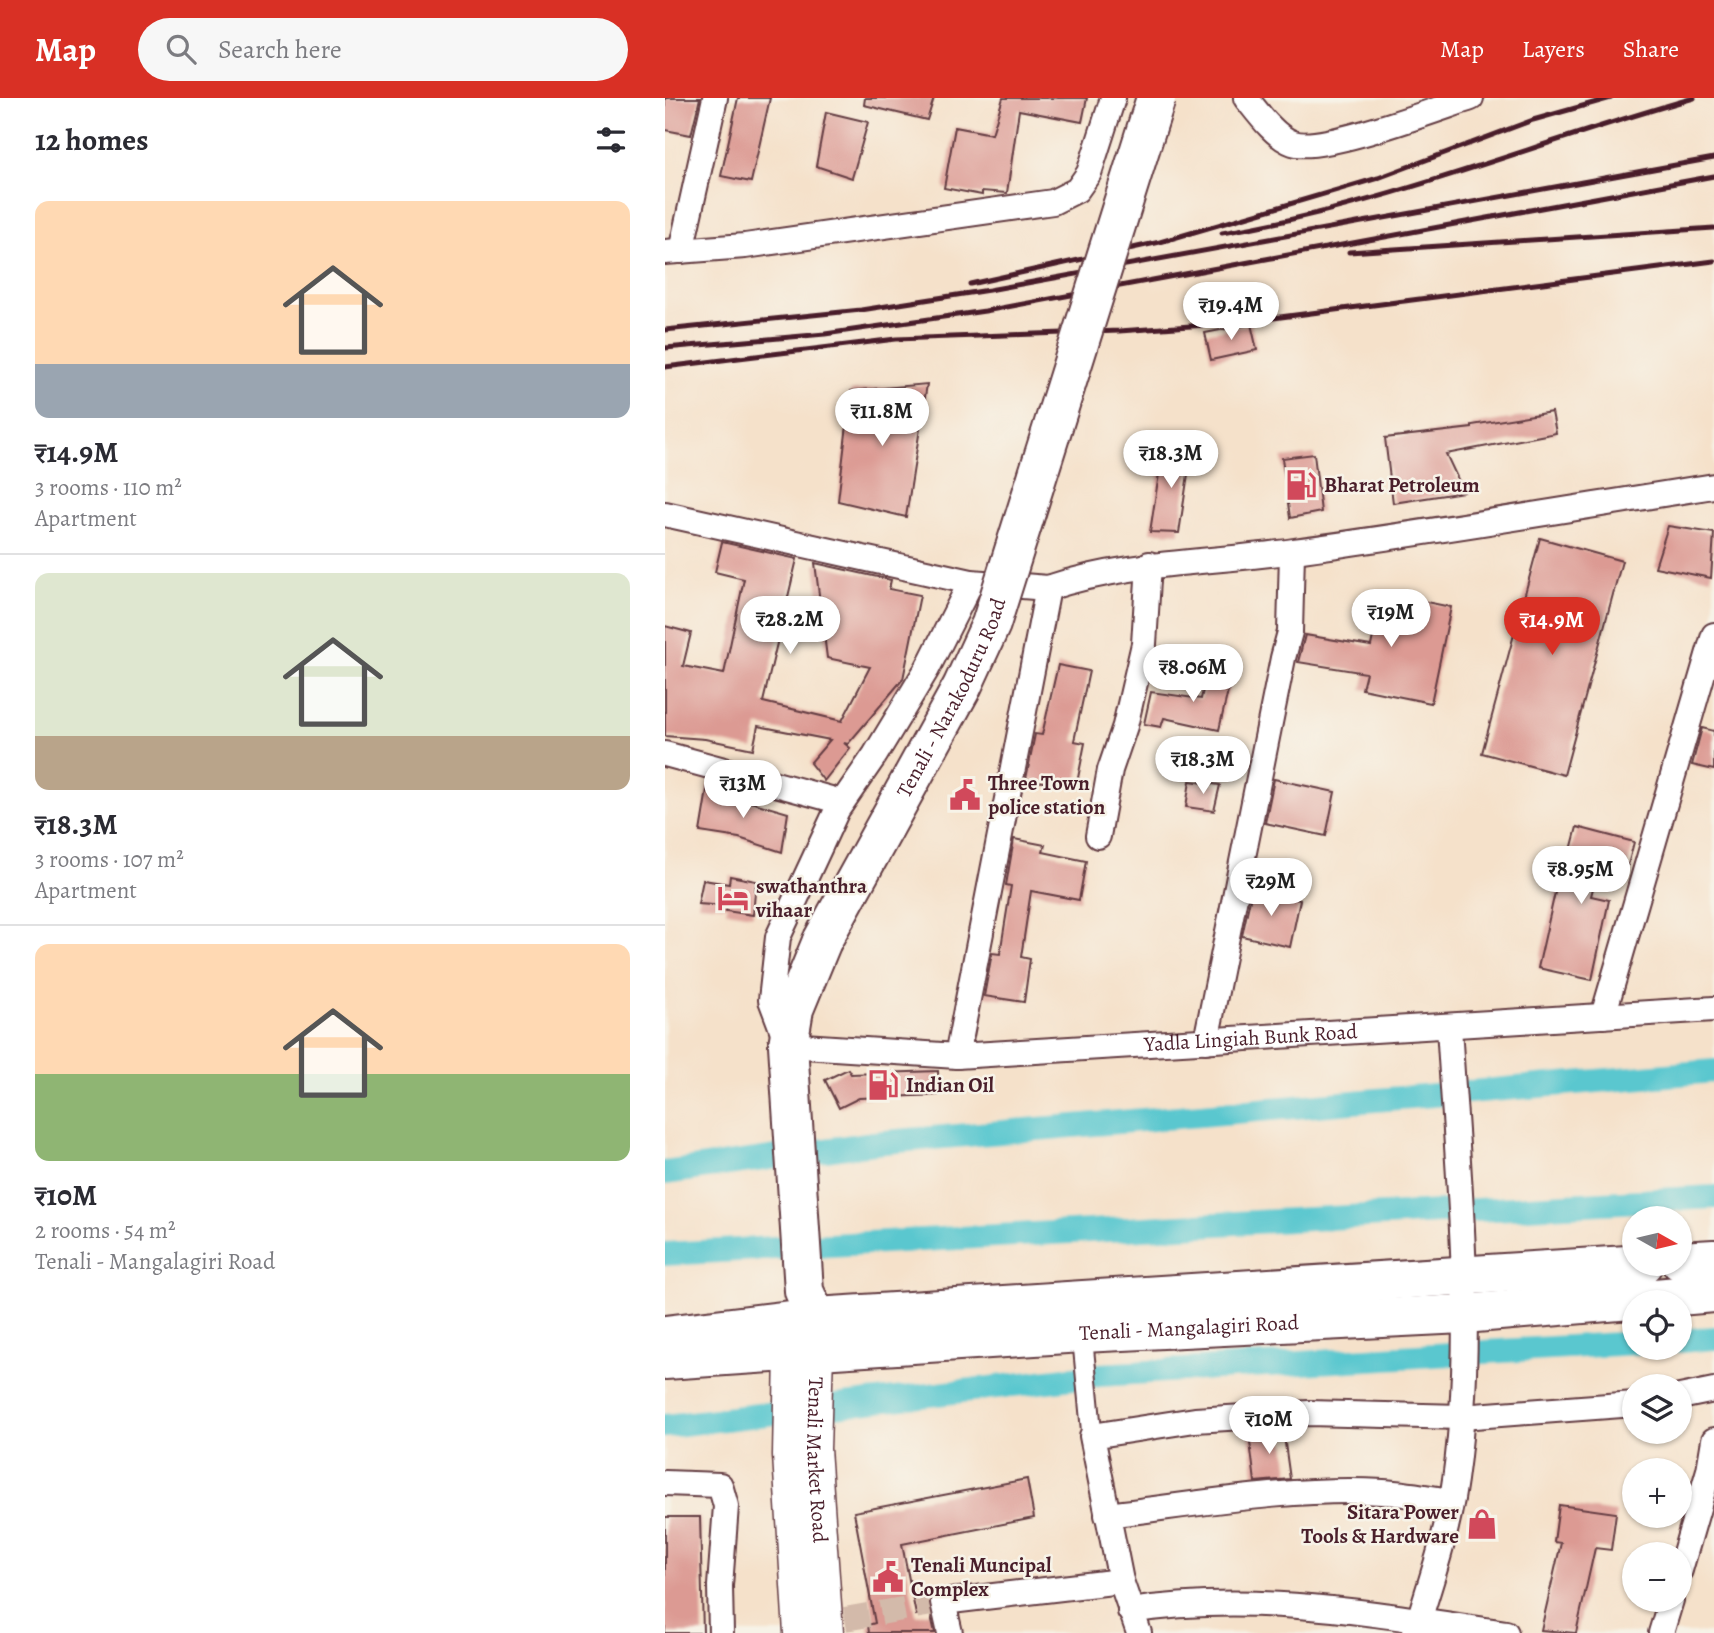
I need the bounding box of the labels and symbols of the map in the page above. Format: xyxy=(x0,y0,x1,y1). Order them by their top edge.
pin: ₹19.4M xyxy=(1174,282,1288,342)
pin: ₹11.8M xyxy=(825,388,939,448)
pin: ₹18.3M xyxy=(1114,430,1228,490)
fuel station icon: Bharat Petroleum xyxy=(1284,468,1318,502)
place label: Bharat Petroleum xyxy=(1324,471,1480,499)
pin: ₹19M xyxy=(1350,589,1432,649)
street label: Tenali - Narakoduru Road xyxy=(890,594,1013,802)
pin: ₹28.2M xyxy=(733,596,847,656)
pin: ₹14.9M xyxy=(1495,598,1609,657)
pin: ₹8.06M xyxy=(1136,644,1250,704)
pin: ₹18.3M xyxy=(1146,736,1260,796)
pin: ₹13M xyxy=(702,760,784,820)
place label: Three Town police station xyxy=(988,769,1105,821)
public building icon: Three Town police station xyxy=(948,778,982,812)
pin: ₹8.95M xyxy=(1524,846,1638,906)
pin: ₹29M xyxy=(1230,858,1312,918)
place label: swathanthra vihaar xyxy=(755,872,868,924)
hotel icon: swathanthra vihaar xyxy=(716,881,750,915)
street label: Yadla Lingiah Bunk Road xyxy=(1142,1017,1359,1058)
fuel station icon: Indian Oil xyxy=(866,1068,900,1102)
place label: Indian Oil xyxy=(906,1071,995,1099)
north arrow xyxy=(1622,1206,1692,1276)
street label: Tenali - Mangalagiri Road xyxy=(1079,1308,1300,1347)
street label: Tenali Market Road xyxy=(800,1377,835,1544)
pin: ₹10M xyxy=(1228,1396,1310,1456)
place label: Sitara Power Tools & Hardware xyxy=(1301,1498,1459,1550)
shop icon: Sitara Power Tools & Hardware xyxy=(1465,1507,1499,1541)
place label: Tenali Muncipal Complex xyxy=(911,1551,1052,1603)
public building icon: Tenali Muncipal Complex xyxy=(871,1560,905,1594)

